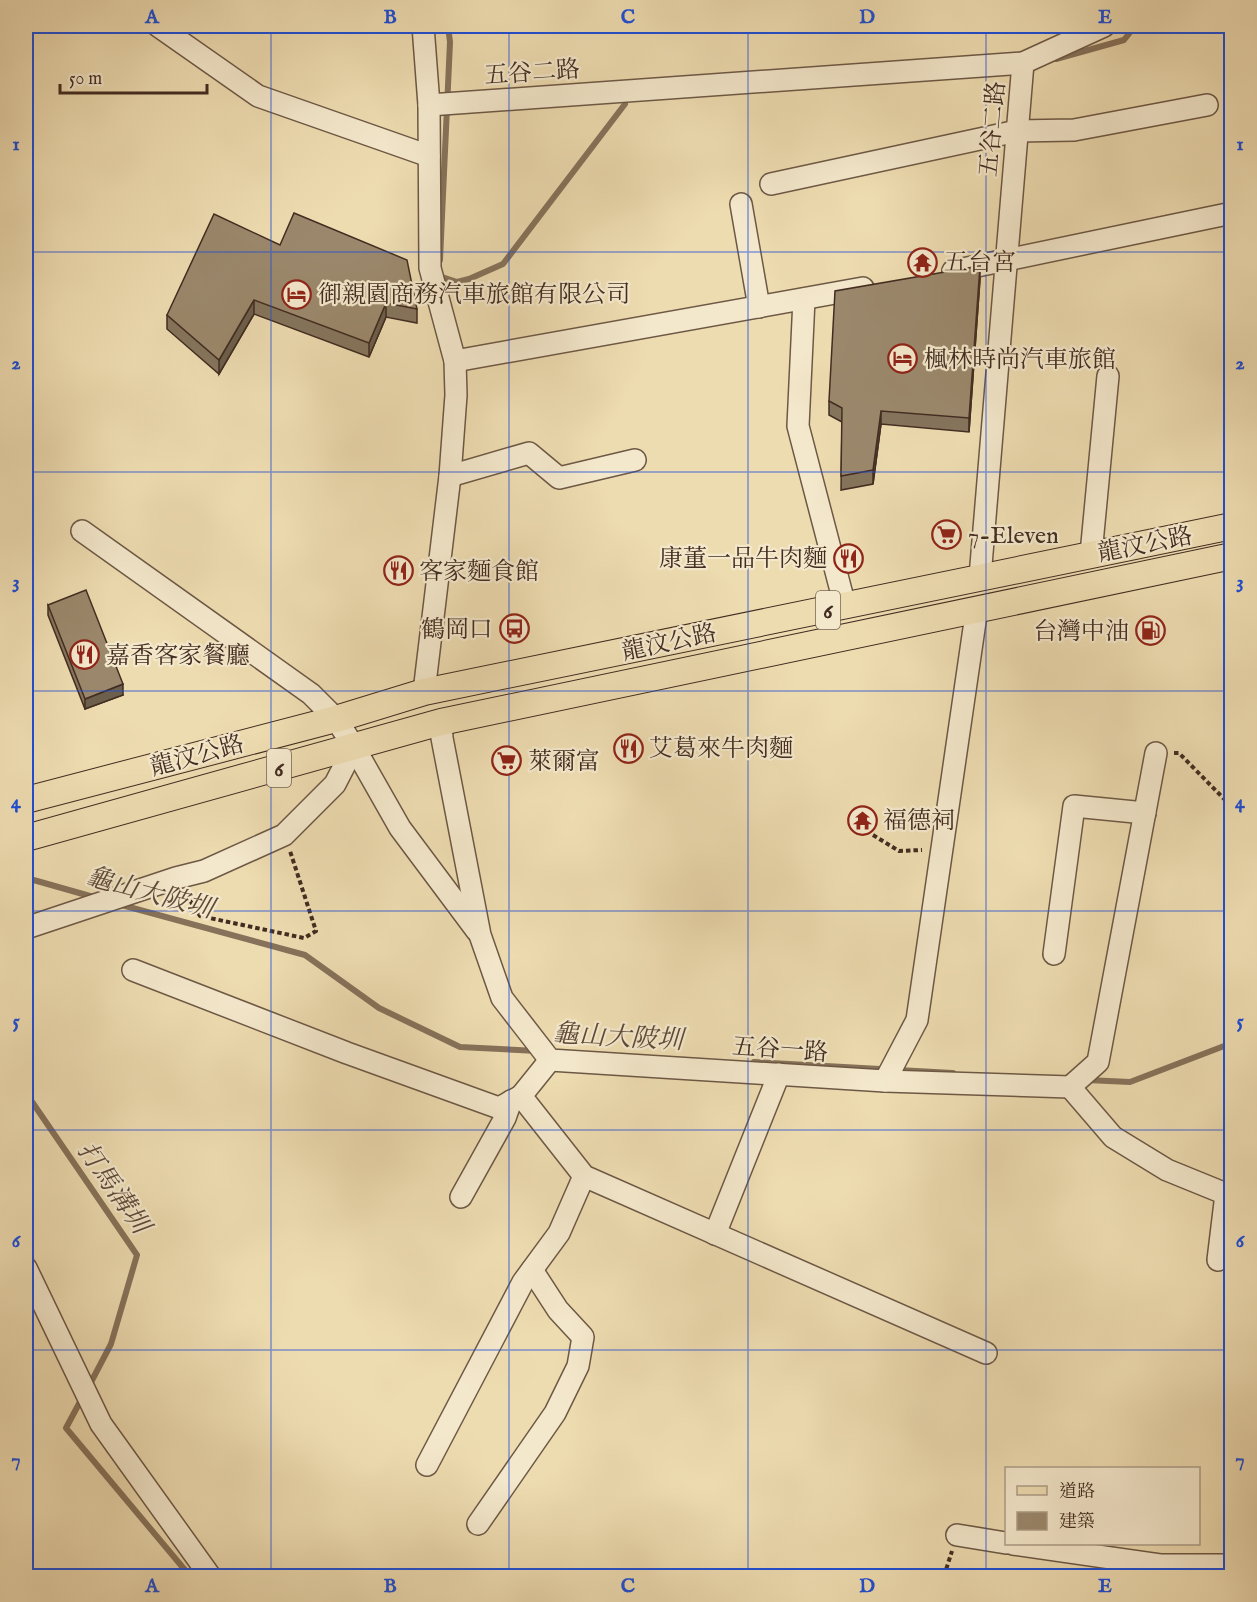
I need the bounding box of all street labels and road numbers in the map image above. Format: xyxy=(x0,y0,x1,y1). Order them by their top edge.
street label: 五谷二路 xyxy=(483,55,581,92)
street label: 五谷二路 xyxy=(974,80,1013,178)
street label: 龍汶公路 xyxy=(1095,521,1195,570)
road number: 6 xyxy=(816,591,840,629)
street label: 龍汶公路 xyxy=(619,618,719,669)
street label: 龍汶公路 xyxy=(147,729,248,784)
road number: 6 xyxy=(267,749,291,787)
street label: 五谷一路 xyxy=(731,1032,829,1069)

